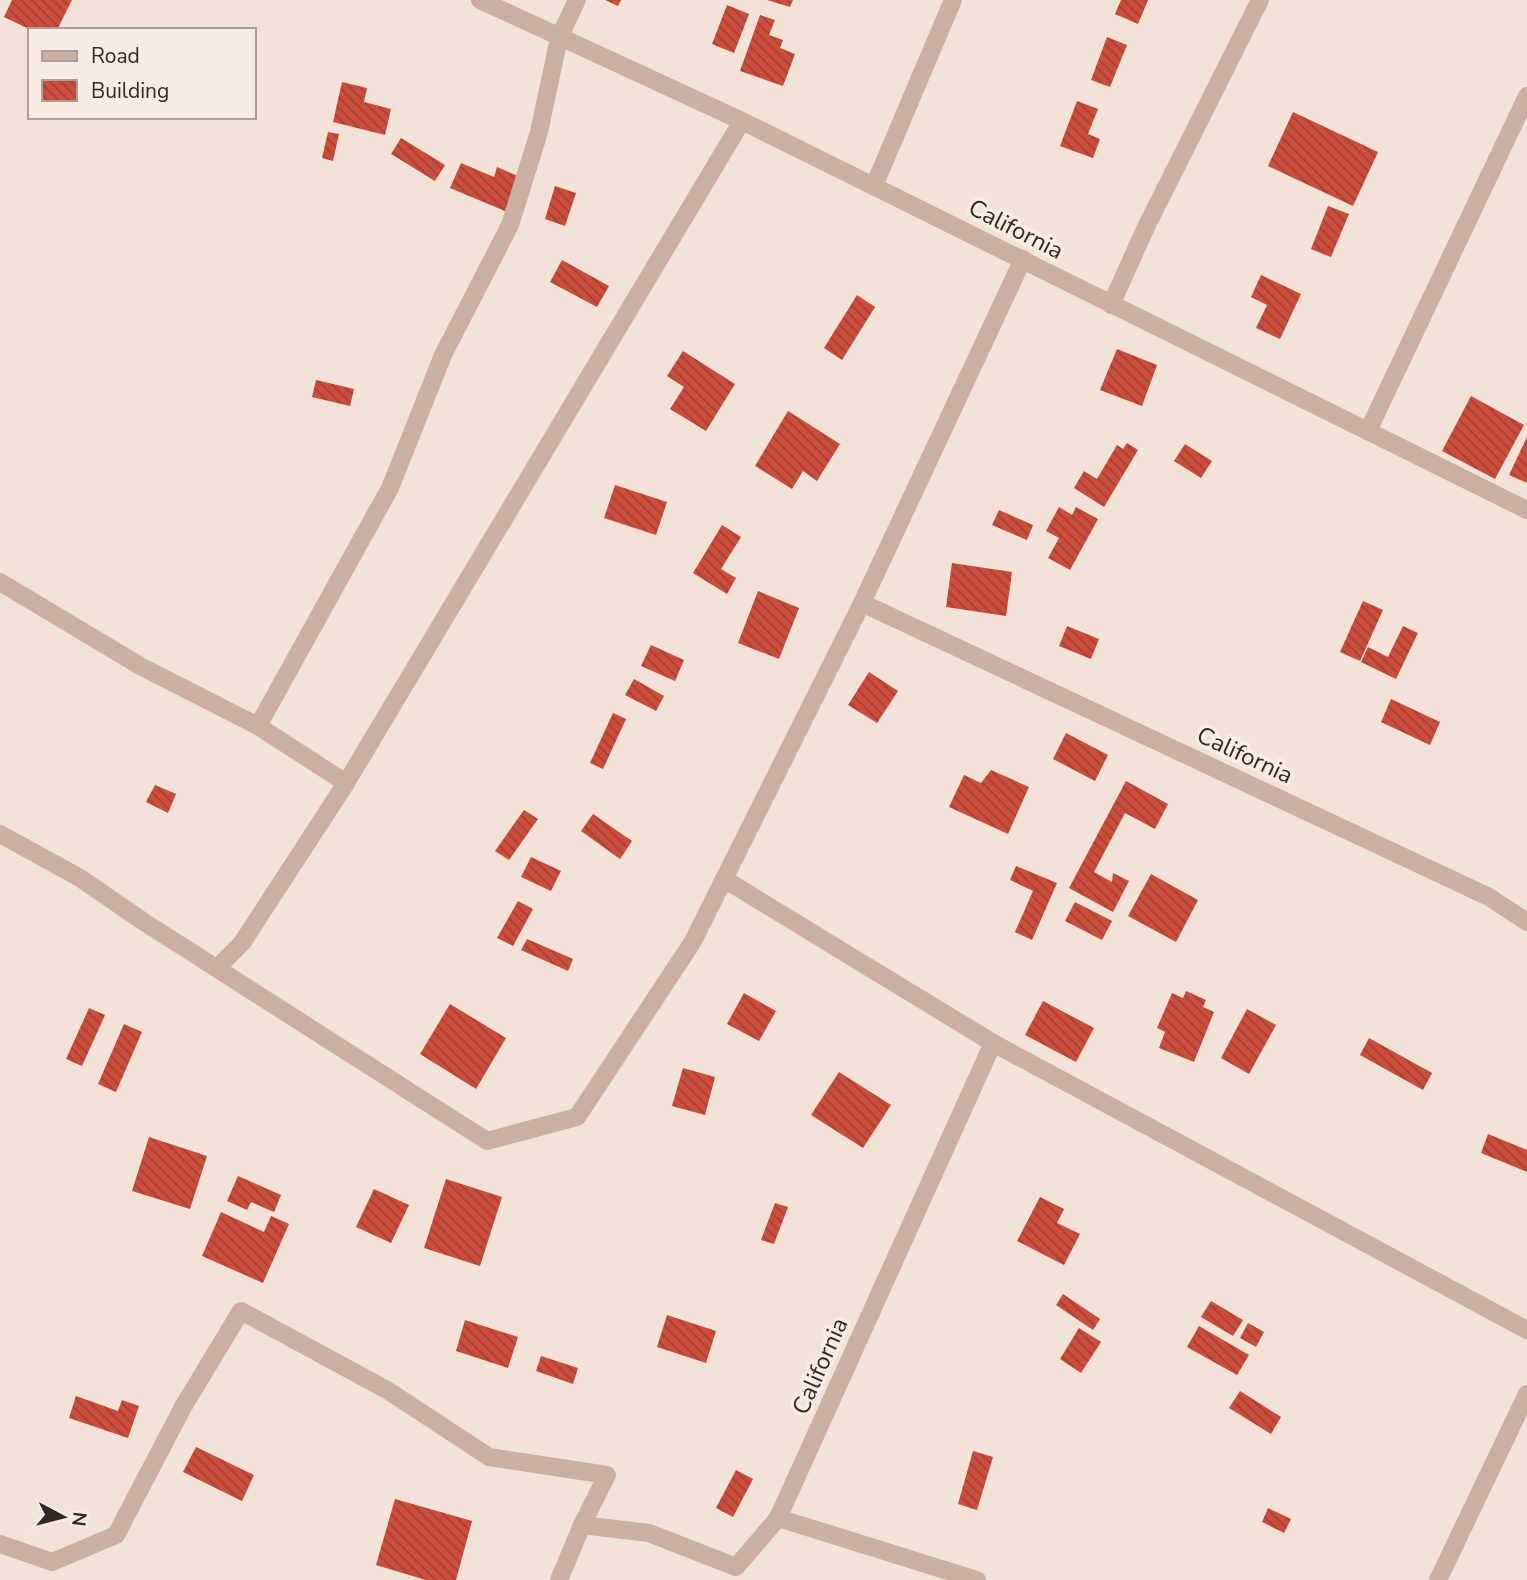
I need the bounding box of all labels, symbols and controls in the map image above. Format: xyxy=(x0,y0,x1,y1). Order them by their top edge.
legend xyxy=(28,28,256,119)
text: Road xyxy=(91,42,140,70)
text: Building xyxy=(91,77,169,105)
street label: California xyxy=(963,191,1069,267)
street label: California xyxy=(1192,719,1298,791)
street label: California xyxy=(785,1313,855,1419)
north arrow xyxy=(28,1482,98,1552)
text: N xyxy=(65,1510,93,1528)

